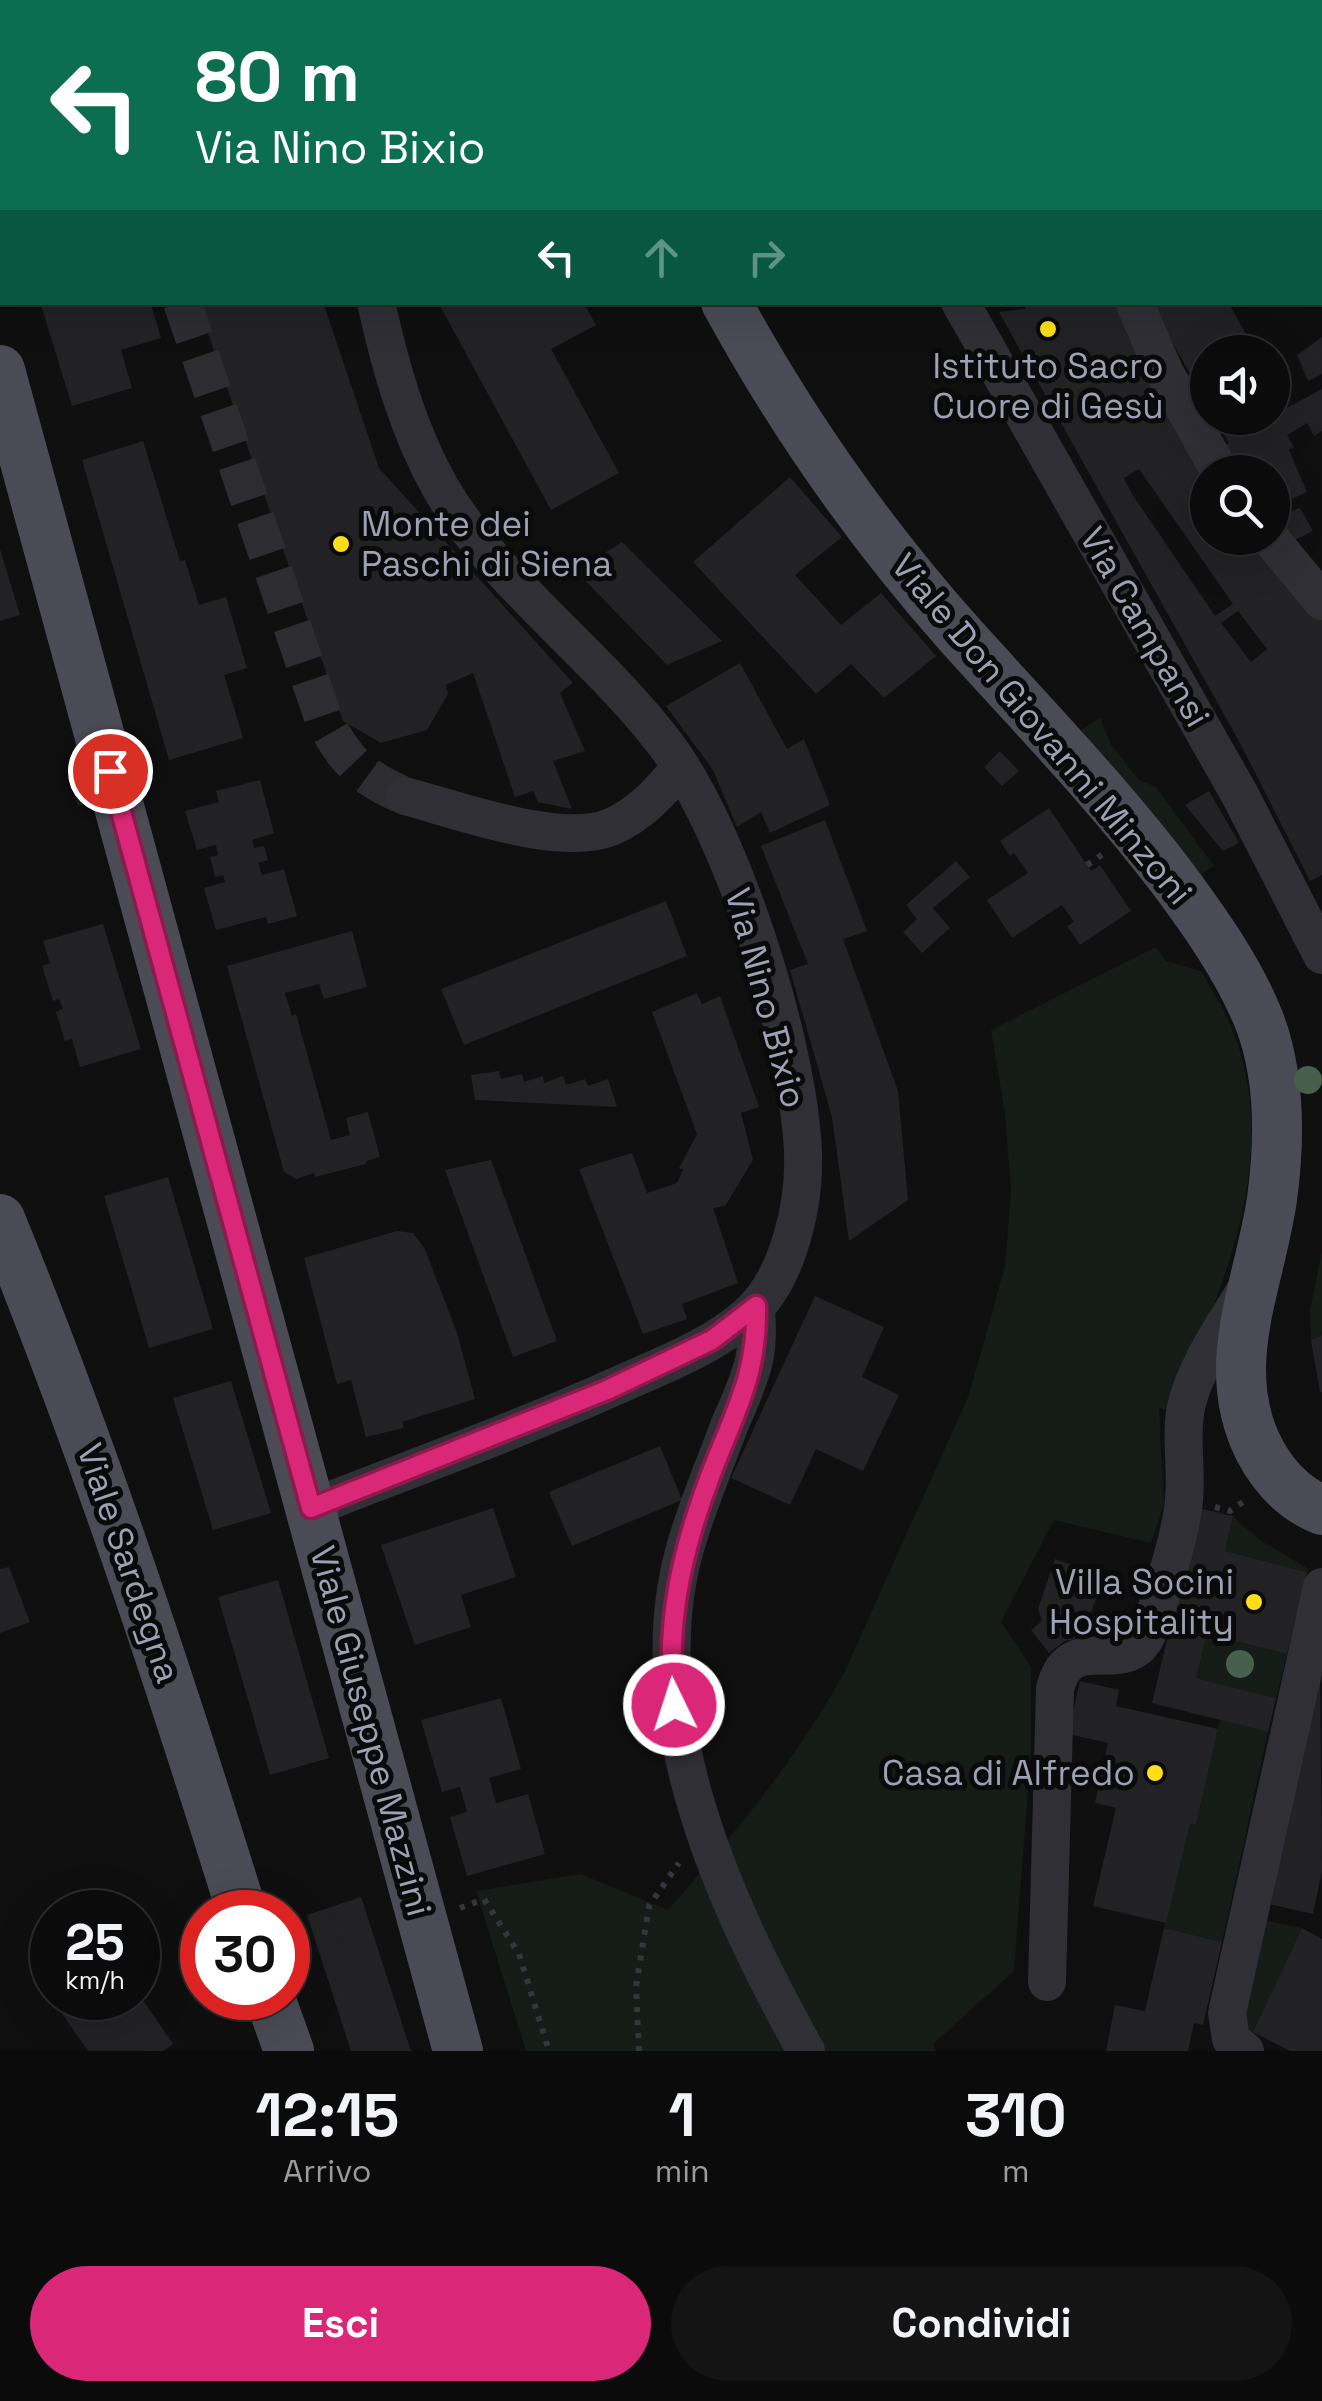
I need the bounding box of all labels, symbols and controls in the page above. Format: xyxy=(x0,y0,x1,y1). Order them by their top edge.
text: 80 m xyxy=(195,32,360,121)
icon: left xyxy=(30,40,160,170)
text: Via Nino Bixio xyxy=(195,119,485,176)
icon: left xyxy=(529,230,584,285)
icon: ahead xyxy=(634,230,689,285)
icon: right xyxy=(739,230,794,285)
marker: Istituto Sacro Cuore di Gesù xyxy=(1037,318,1059,340)
map controls xyxy=(1190,335,1290,555)
button: sound xyxy=(1190,335,1290,435)
place label: Istituto Sacro Cuore di Gesù xyxy=(932,344,1164,428)
button: search xyxy=(1190,455,1290,555)
place label: Monte dei Paschi di Siena xyxy=(361,502,612,586)
street label: Via Campansi xyxy=(1070,519,1220,735)
marker: Monte dei Paschi di Siena xyxy=(330,533,352,555)
street label: Viale Don Giovanni Minzoni xyxy=(882,544,1202,914)
pin xyxy=(68,729,153,814)
icon: arrive xyxy=(83,744,138,799)
street label: Via Nino Bixio xyxy=(716,883,816,1113)
street label: Viale Sardegna xyxy=(67,1438,191,1688)
street label: Viale Giuseppe Mazzini xyxy=(300,1541,442,1921)
place label: Villa Socini Hospitality xyxy=(1049,1560,1234,1644)
marker: Villa Socini Hospitality xyxy=(1243,1591,1265,1613)
position arrow xyxy=(622,1653,726,1757)
place label: Casa di Alfredo xyxy=(882,1751,1135,1795)
marker: Casa di Alfredo xyxy=(1144,1762,1166,1784)
speed limit sign: 30 xyxy=(180,1890,310,2020)
text: 25 xyxy=(65,1911,125,1975)
text: km/h xyxy=(65,1964,125,1996)
text: 12:15 xyxy=(255,2077,399,2154)
text: 1 xyxy=(669,2077,696,2154)
text: 310 xyxy=(965,2077,1067,2154)
text: Arrivo xyxy=(283,2151,372,2191)
text: min xyxy=(655,2151,710,2191)
text: m xyxy=(1002,2151,1030,2191)
button: Esci xyxy=(30,2266,651,2381)
button: Condividi xyxy=(671,2266,1292,2381)

